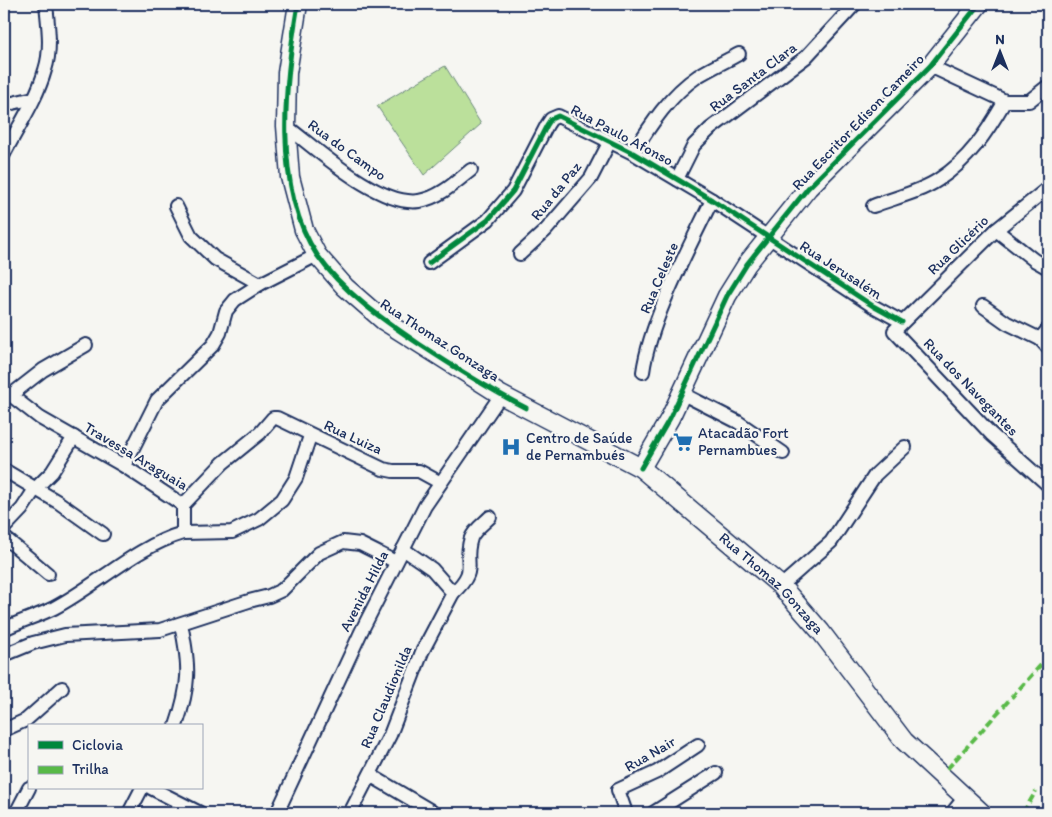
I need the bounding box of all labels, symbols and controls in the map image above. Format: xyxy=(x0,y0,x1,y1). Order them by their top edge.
north arrow xyxy=(974,28,1024,78)
text: N xyxy=(995,31,1005,48)
street label: Rua Santa Clara xyxy=(706,38,800,116)
street label: Rua Escritor Edison Cameiro xyxy=(788,50,928,194)
street label: Rua Paulo Afonso xyxy=(568,100,676,170)
street label: Rua do Campo xyxy=(304,116,390,184)
street label: Rua da Paz xyxy=(527,158,585,224)
street label: Rua Glicério xyxy=(924,211,992,279)
street label: Rua Jerusalém xyxy=(796,237,886,304)
street label: Rua Celeste xyxy=(636,240,682,316)
street label: Rua Thomaz Gonzaga xyxy=(377,295,503,386)
street label: Rua dos Navegantes xyxy=(920,334,1023,440)
street label: Rua Luiza xyxy=(321,416,386,459)
street label: Travessa Araguaia xyxy=(81,418,192,494)
place label: Atacadão Fort Pernambues xyxy=(698,424,789,459)
place label: Centro de Saúde de Pernambués xyxy=(526,429,632,464)
supermarket icon: Atacadão Fort Pernambues xyxy=(672,431,694,453)
hospital icon: Centro de Saúde de Pernambués xyxy=(500,436,522,458)
street label: Rua Thomaz Gonzaga xyxy=(715,529,828,638)
street label: Avenida Hilda xyxy=(336,547,392,635)
street label: Rua Claudionilda xyxy=(356,642,416,751)
legend xyxy=(28,724,202,790)
street label: Rua Nair xyxy=(621,732,679,776)
text: Ciclovia xyxy=(72,736,123,754)
text: Trilha xyxy=(72,760,109,778)

